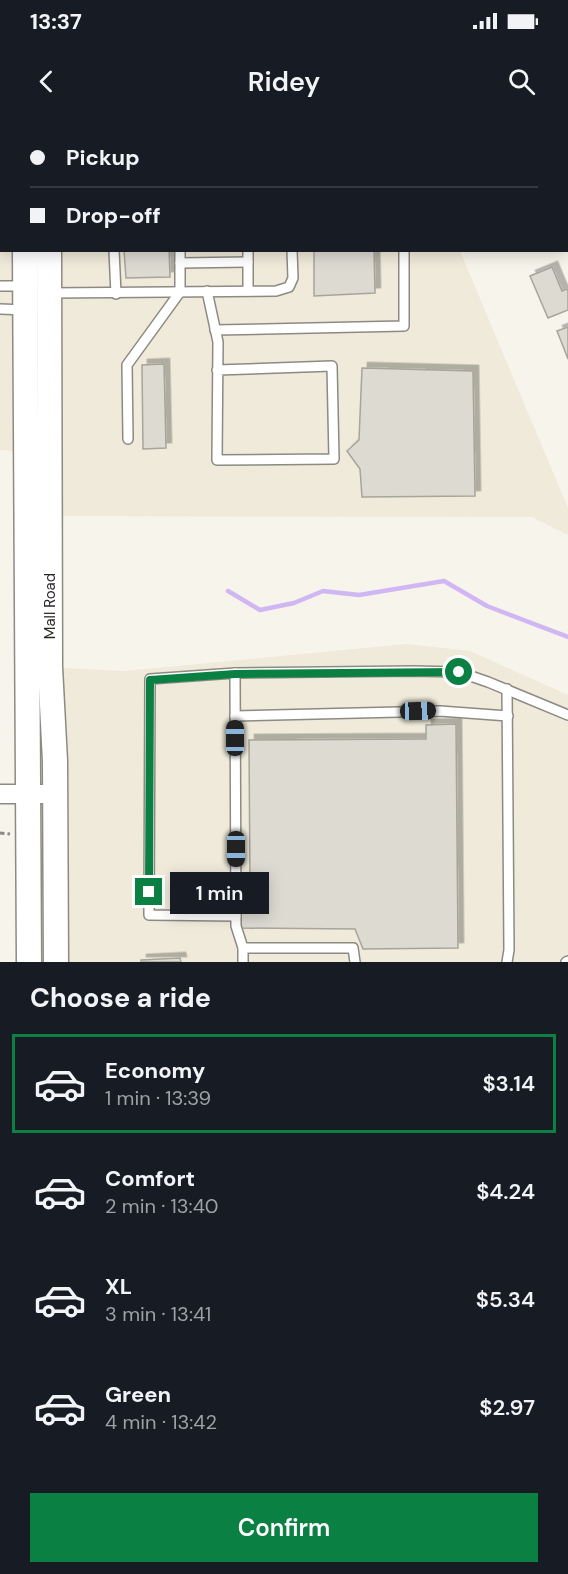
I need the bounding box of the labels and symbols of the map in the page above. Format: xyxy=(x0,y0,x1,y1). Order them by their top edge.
street label: Mall Road xyxy=(40,573,60,639)
route start xyxy=(445,658,472,685)
car xyxy=(400,701,436,721)
car xyxy=(226,720,244,756)
car xyxy=(227,831,245,867)
callout: 1 min xyxy=(170,871,269,913)
route end xyxy=(135,878,162,905)

